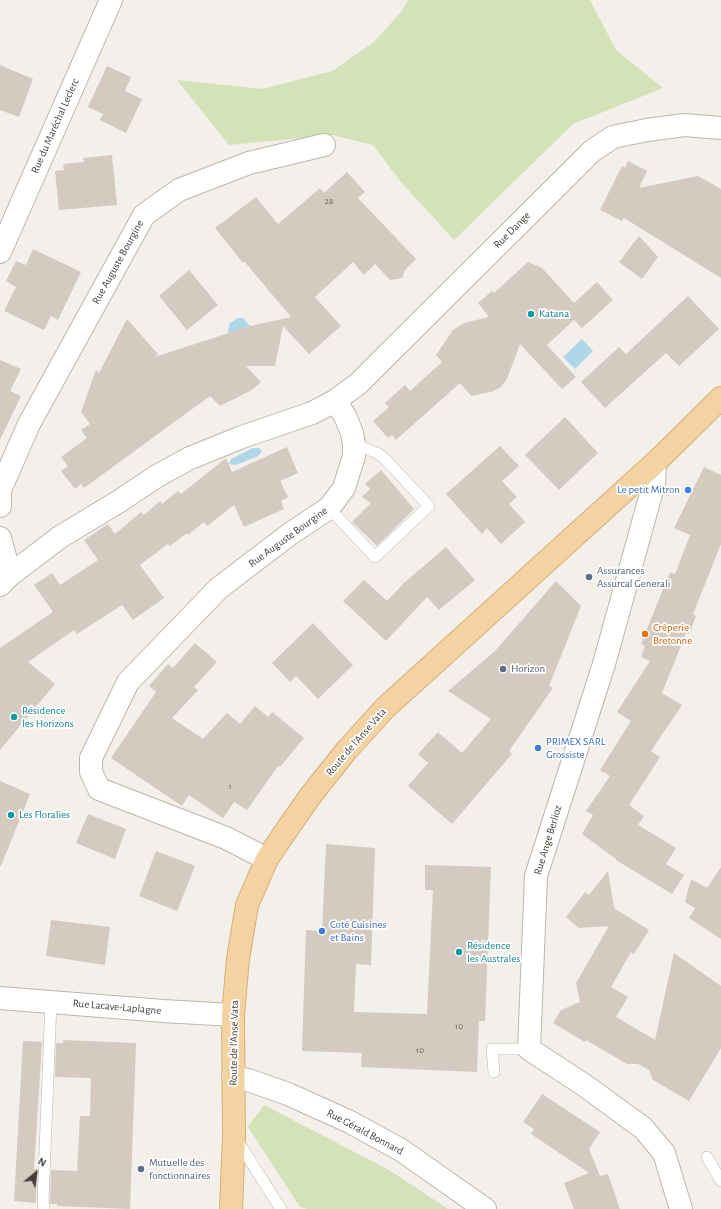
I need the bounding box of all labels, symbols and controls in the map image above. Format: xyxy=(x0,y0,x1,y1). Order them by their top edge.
street label: Rue du Maréchal Leclerc xyxy=(28,76,82,176)
house number: 28 xyxy=(325,196,333,206)
street label: Rue Dange xyxy=(491,209,533,251)
street label: Rue Auguste Bourgine xyxy=(89,218,147,306)
place label: Katana xyxy=(539,307,569,321)
marker: Katana xyxy=(526,309,536,319)
place label: Le petit Mitron xyxy=(617,483,680,497)
marker: Le petit Mitron xyxy=(683,485,693,495)
street label: Rue Auguste Bourgine xyxy=(246,504,330,570)
place label: Assurances Assurcal Generali xyxy=(597,564,670,590)
marker: Assurances Assurcal Generali xyxy=(584,572,594,582)
place label: Crêperie Bretonne xyxy=(653,621,692,647)
marker: Crêperie Bretonne xyxy=(640,629,650,639)
place label: Horizon xyxy=(511,662,545,676)
marker: Horizon xyxy=(498,664,508,674)
place label: Résidence les Horizons xyxy=(22,704,74,730)
street label: Route de l'Anse Vata xyxy=(323,705,389,779)
marker: Résidence les Horizons xyxy=(9,712,19,722)
place label: PRIMEX SARL Grossiste xyxy=(546,735,605,761)
marker: PRIMEX SARL Grossiste xyxy=(533,743,543,753)
house number: 1 xyxy=(228,781,232,791)
street label: Rue Ange Berlioz xyxy=(531,804,565,876)
place label: Les Floralies xyxy=(19,808,70,822)
marker: Les Floralies xyxy=(6,810,16,820)
place label: Coté Cuisines et Bains xyxy=(330,918,387,944)
marker: Coté Cuisines et Bains xyxy=(317,926,327,936)
place label: Résidence les Australes xyxy=(467,939,520,965)
marker: Résidence les Australes xyxy=(454,947,464,957)
street label: Rue Lacave-Laplagne xyxy=(72,997,162,1017)
street label: Route de l'Anse Vata xyxy=(227,1000,241,1086)
house number: 10 xyxy=(455,1021,463,1031)
house number: 10 xyxy=(416,1045,424,1055)
street label: Rue Gérald Bonnard xyxy=(324,1106,406,1158)
north arrow xyxy=(16,1153,56,1193)
text: N xyxy=(36,1155,48,1169)
place label: Mutuelle des fonctionnaires xyxy=(149,1156,210,1182)
marker: Mutuelle des fonctionnaires xyxy=(136,1164,146,1174)

